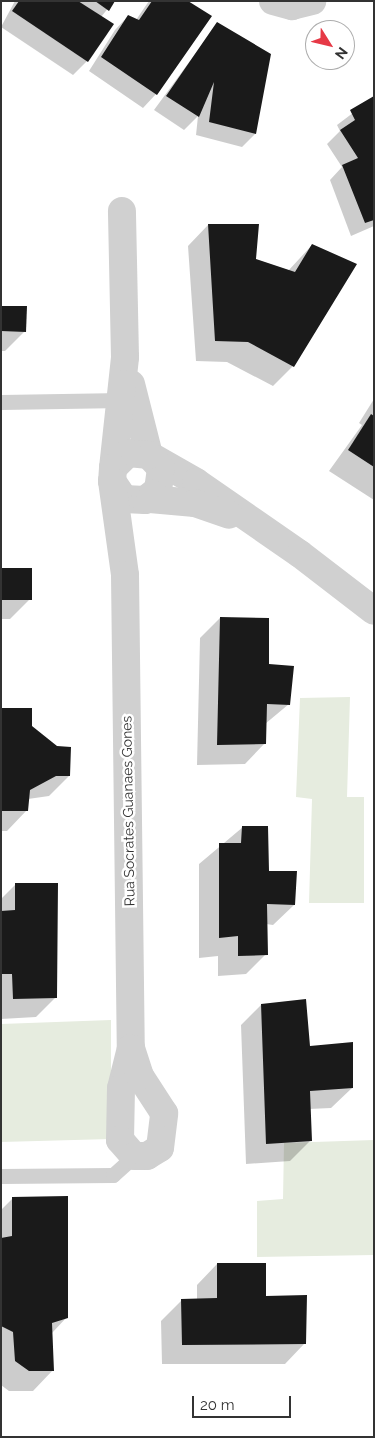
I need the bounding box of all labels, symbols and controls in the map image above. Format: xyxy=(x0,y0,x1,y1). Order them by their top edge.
north arrow xyxy=(305,20,355,70)
text: N xyxy=(332,44,351,62)
street label: Rua Socrates Guanaes Gones xyxy=(118,716,138,906)
scale bar xyxy=(195,1386,294,1418)
text: 20 m xyxy=(200,1396,235,1414)

